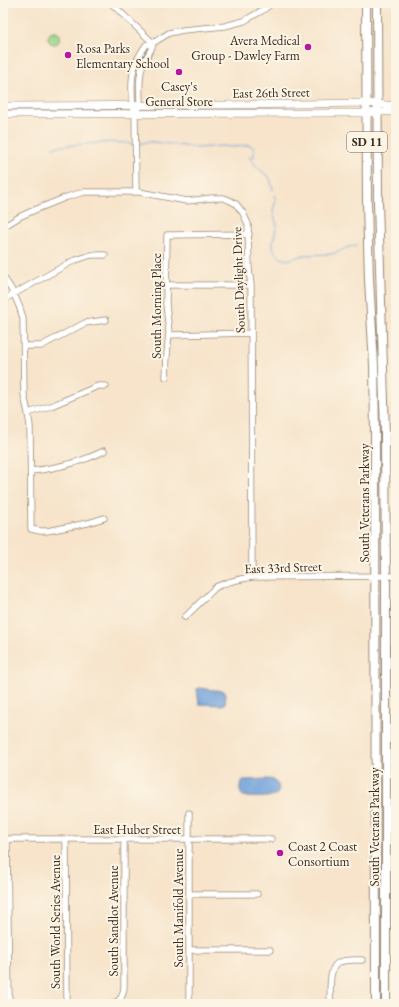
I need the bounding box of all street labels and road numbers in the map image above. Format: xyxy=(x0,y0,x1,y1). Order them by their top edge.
street label: East 26th Street xyxy=(232,83,310,102)
road number: SD 11 xyxy=(347,132,387,152)
street label: South Daylight Drive xyxy=(228,227,249,333)
street label: South Morning Place xyxy=(148,253,165,359)
street label: South Veterans Parkway xyxy=(356,443,373,563)
street label: East 33rd Street xyxy=(244,558,322,577)
street label: South Veterans Parkway xyxy=(366,767,383,887)
street label: East Huber Street xyxy=(93,821,181,838)
street label: South Manifold Avenue xyxy=(170,848,187,968)
street label: South World Series Avenue xyxy=(47,855,64,989)
street label: South Sandlot Avenue xyxy=(105,866,122,976)

